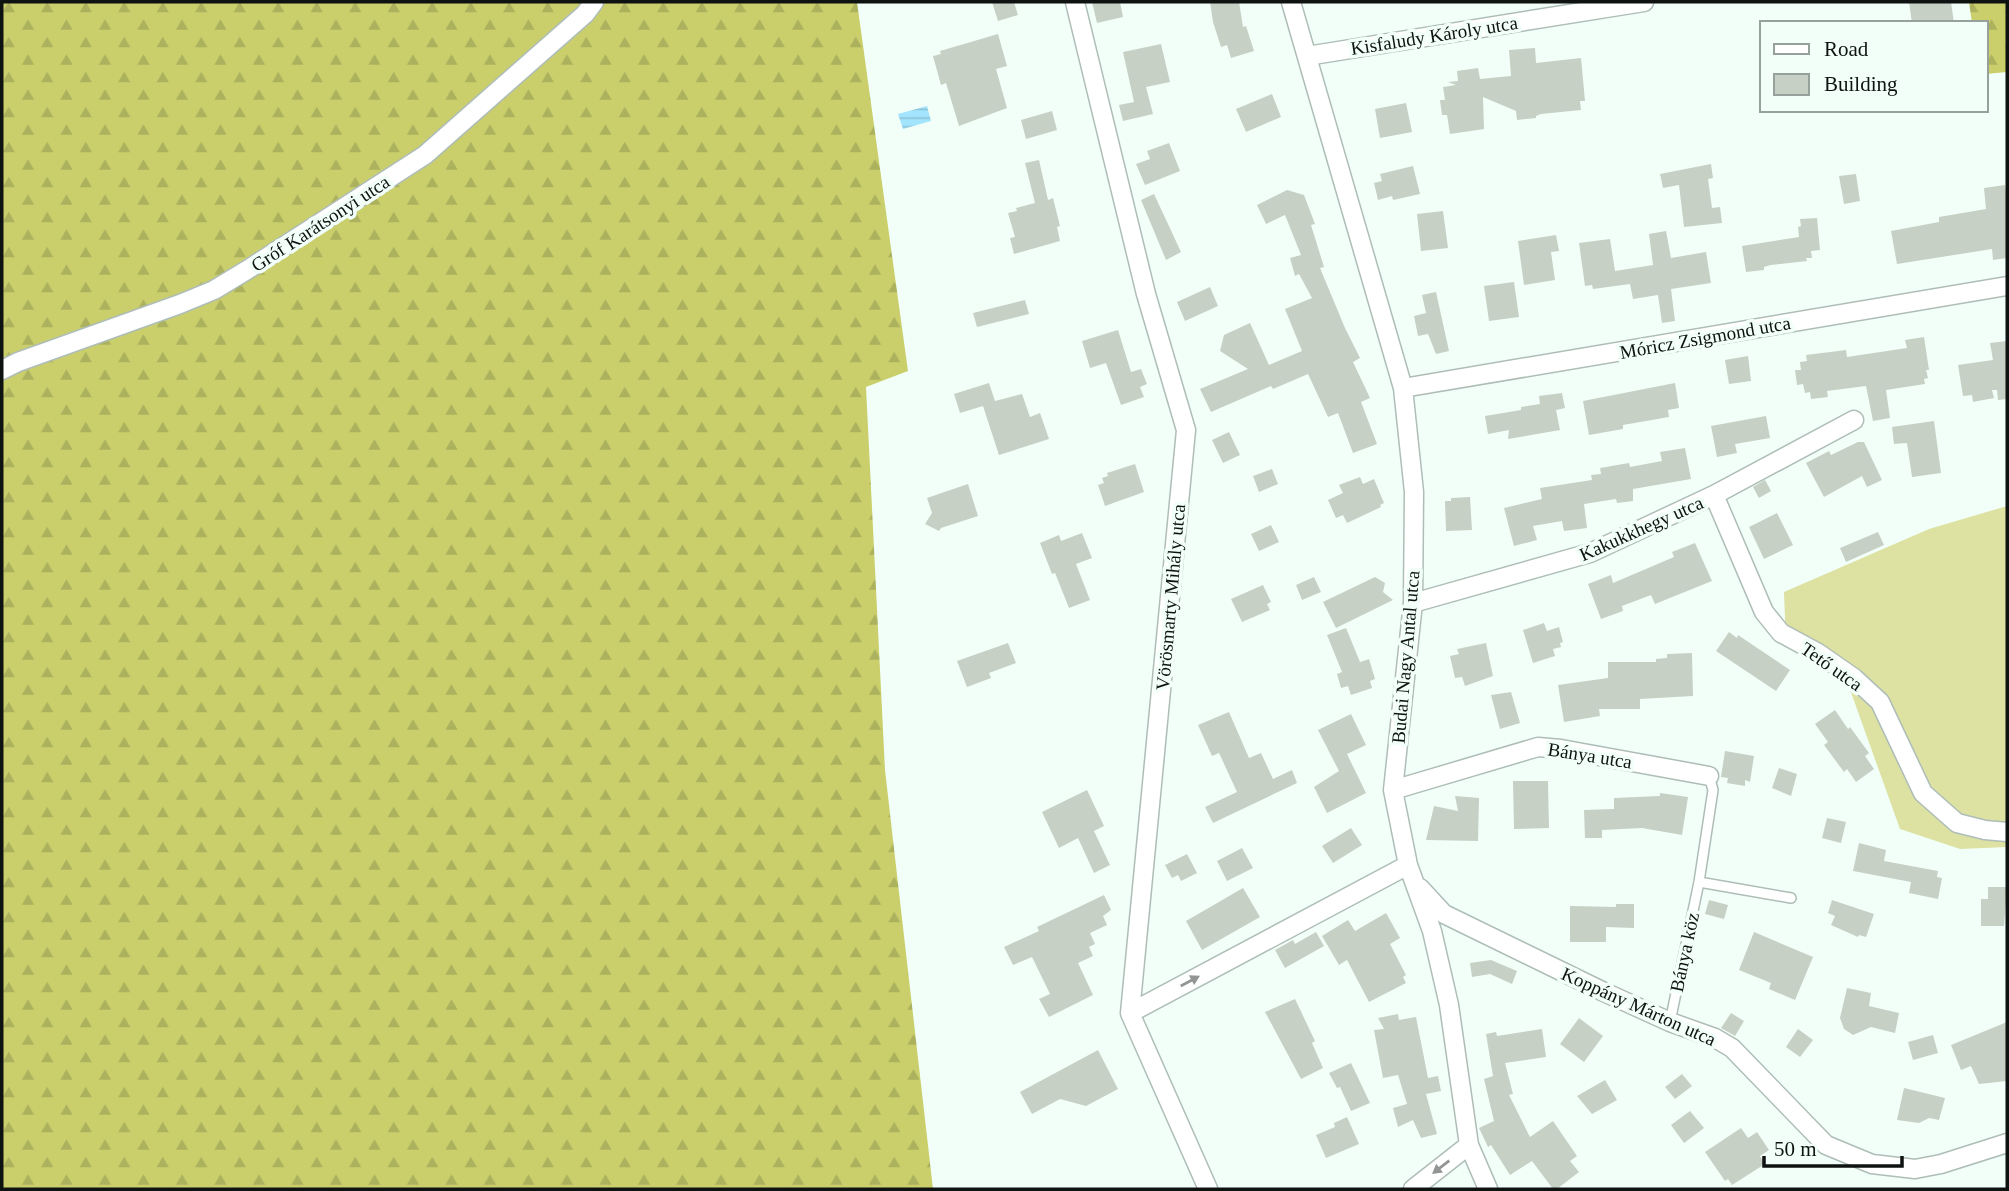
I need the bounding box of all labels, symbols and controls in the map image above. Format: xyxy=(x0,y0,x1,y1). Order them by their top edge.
street label: Kisfaludy Károly utca xyxy=(1349,12,1520,59)
legend xyxy=(1760,21,1988,112)
text: Road xyxy=(1824,37,1869,61)
text: Building xyxy=(1824,72,1898,96)
street label: Gróf Karátsonyi utca xyxy=(247,171,394,276)
street label: Móricz Zsigmond utca xyxy=(1618,312,1793,363)
street label: Kakukkhegy utca xyxy=(1576,491,1707,565)
street label: Vörösmarty Mihály utca xyxy=(1152,503,1189,691)
street label: Budai Nagy Antal utca xyxy=(1387,569,1424,744)
street label: Tető utca xyxy=(1797,638,1867,695)
street label: Bánya utca xyxy=(1546,738,1634,773)
street label: Bánya köz xyxy=(1666,910,1703,994)
street label: Koppány Márton utca xyxy=(1558,963,1720,1050)
one-way arrow xyxy=(1181,975,1201,987)
scale bar xyxy=(1764,1124,1902,1168)
text: 50 m xyxy=(1774,1137,1817,1161)
one-way arrow xyxy=(1433,1159,1450,1174)

